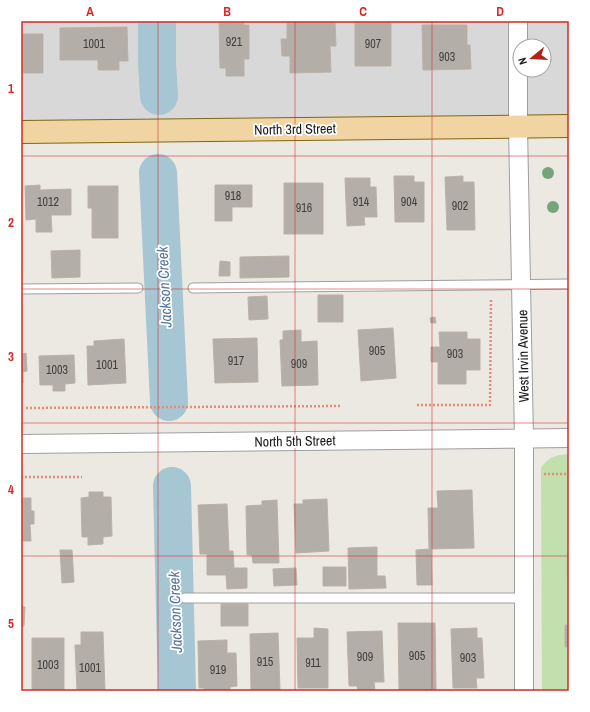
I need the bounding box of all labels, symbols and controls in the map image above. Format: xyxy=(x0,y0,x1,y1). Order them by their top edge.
text: A xyxy=(86,3,94,20)
text: B xyxy=(223,3,231,20)
text: C xyxy=(359,3,367,20)
text: D xyxy=(496,3,504,20)
house number: 921 xyxy=(226,34,243,50)
house number: 1001 xyxy=(83,36,105,52)
house number: 907 xyxy=(365,36,382,52)
north arrow xyxy=(512,38,552,78)
house number: 903 xyxy=(439,49,455,65)
text: N xyxy=(515,56,530,66)
text: 1 xyxy=(8,80,14,97)
street label: North 3rd Street xyxy=(254,119,336,139)
house number: 918 xyxy=(225,188,241,204)
house number: 1012 xyxy=(37,194,59,210)
house number: 914 xyxy=(353,194,370,210)
house number: 904 xyxy=(401,194,418,210)
house number: 902 xyxy=(452,198,468,214)
house number: 916 xyxy=(296,200,312,216)
text: 2 xyxy=(8,214,14,231)
water label: Jackson Creek xyxy=(151,245,177,329)
street label: West Irvin Avenue xyxy=(513,309,533,403)
house number: 905 xyxy=(369,343,386,359)
house number: 903 xyxy=(447,346,463,362)
text: 3 xyxy=(8,348,14,365)
house number: 917 xyxy=(228,353,245,369)
house number: 909 xyxy=(291,356,307,372)
house number: 1001 xyxy=(96,357,118,373)
house number: 1003 xyxy=(46,362,68,378)
street label: North 5th Street xyxy=(254,431,336,451)
text: 4 xyxy=(8,481,14,498)
water label: Jackson Creek xyxy=(163,570,187,654)
text: 5 xyxy=(8,615,14,632)
house number: 905 xyxy=(409,648,426,664)
house number: 909 xyxy=(357,649,373,665)
house number: 903 xyxy=(460,650,476,666)
house number: 915 xyxy=(257,654,274,670)
house number: 911 xyxy=(305,655,321,671)
house number: 1003 xyxy=(37,657,59,673)
house number: 1001 xyxy=(79,660,101,676)
house number: 919 xyxy=(210,662,226,678)

